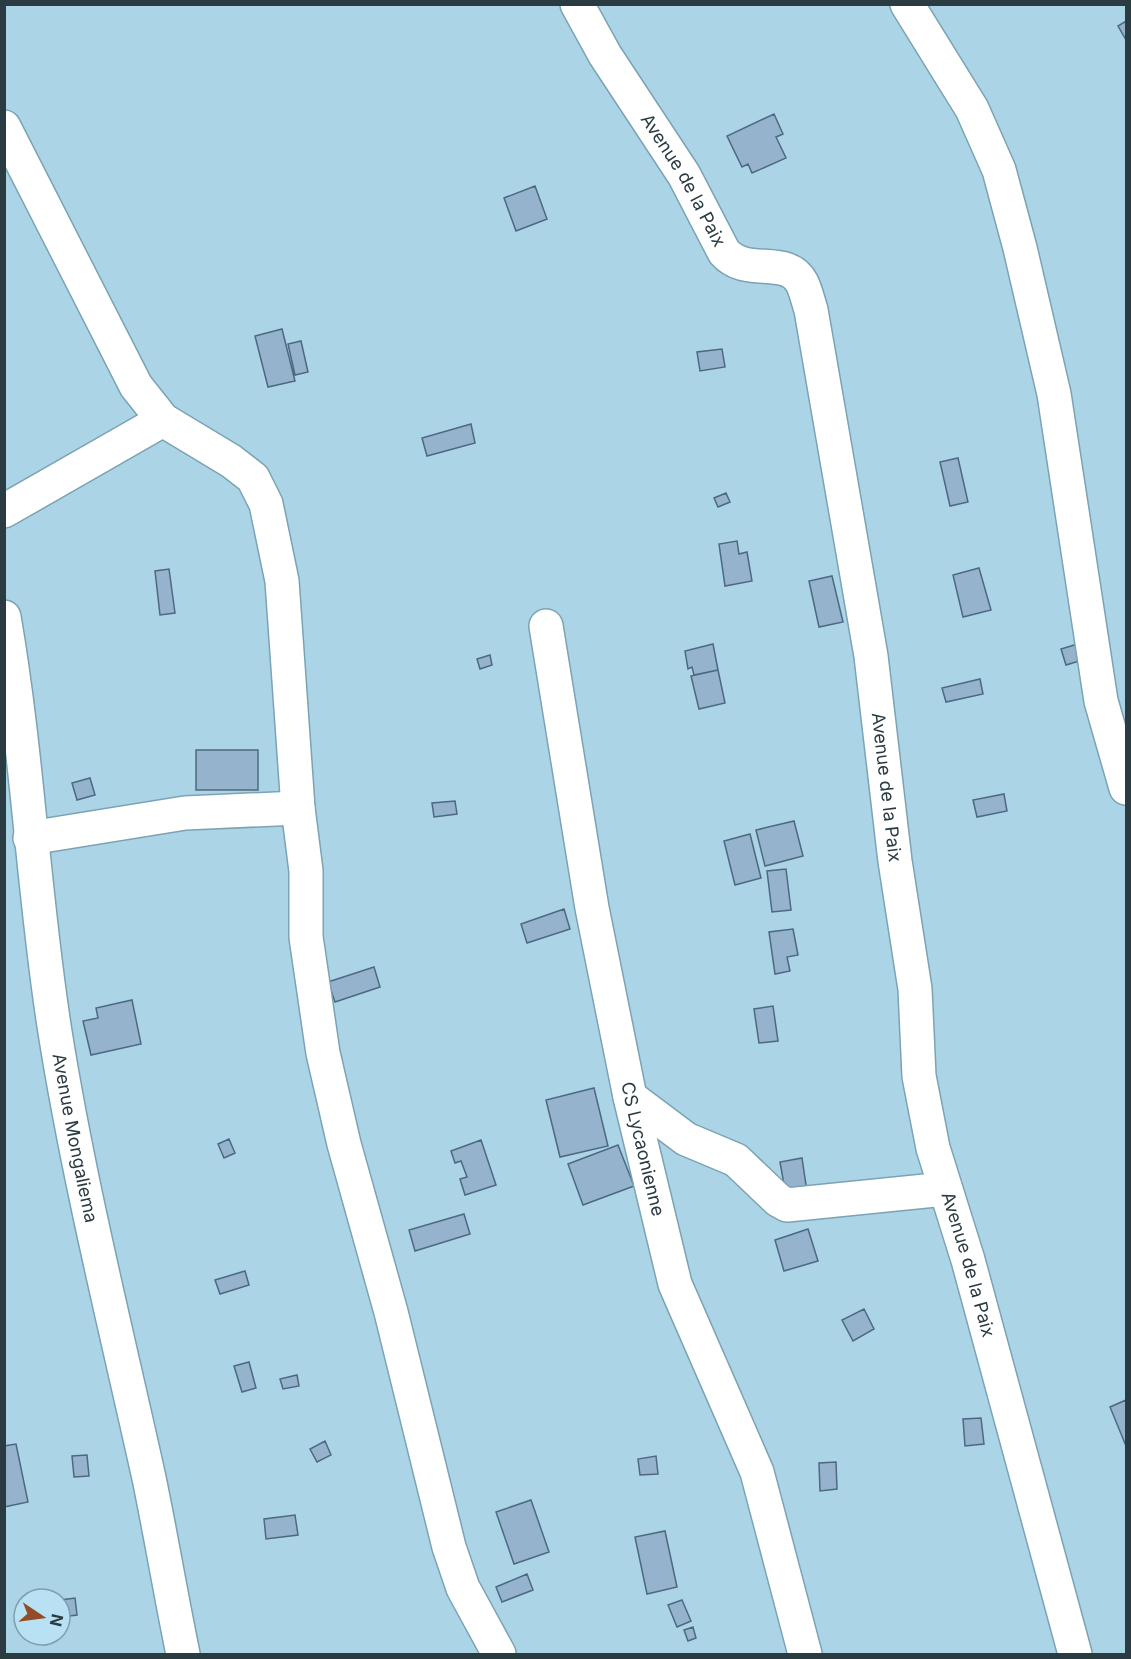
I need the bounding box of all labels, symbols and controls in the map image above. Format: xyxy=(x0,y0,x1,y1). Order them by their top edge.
street label: Avenue de la Paix xyxy=(637,110,730,250)
street label: Avenue de la Paix xyxy=(868,711,906,863)
street label: Avenue Mongaliema xyxy=(49,1052,102,1225)
street label: CS Lycaonienne xyxy=(617,1080,669,1218)
street label: Avenue de la Paix xyxy=(937,1189,999,1339)
north arrow xyxy=(12,1587,72,1647)
text: N xyxy=(45,1612,68,1629)

